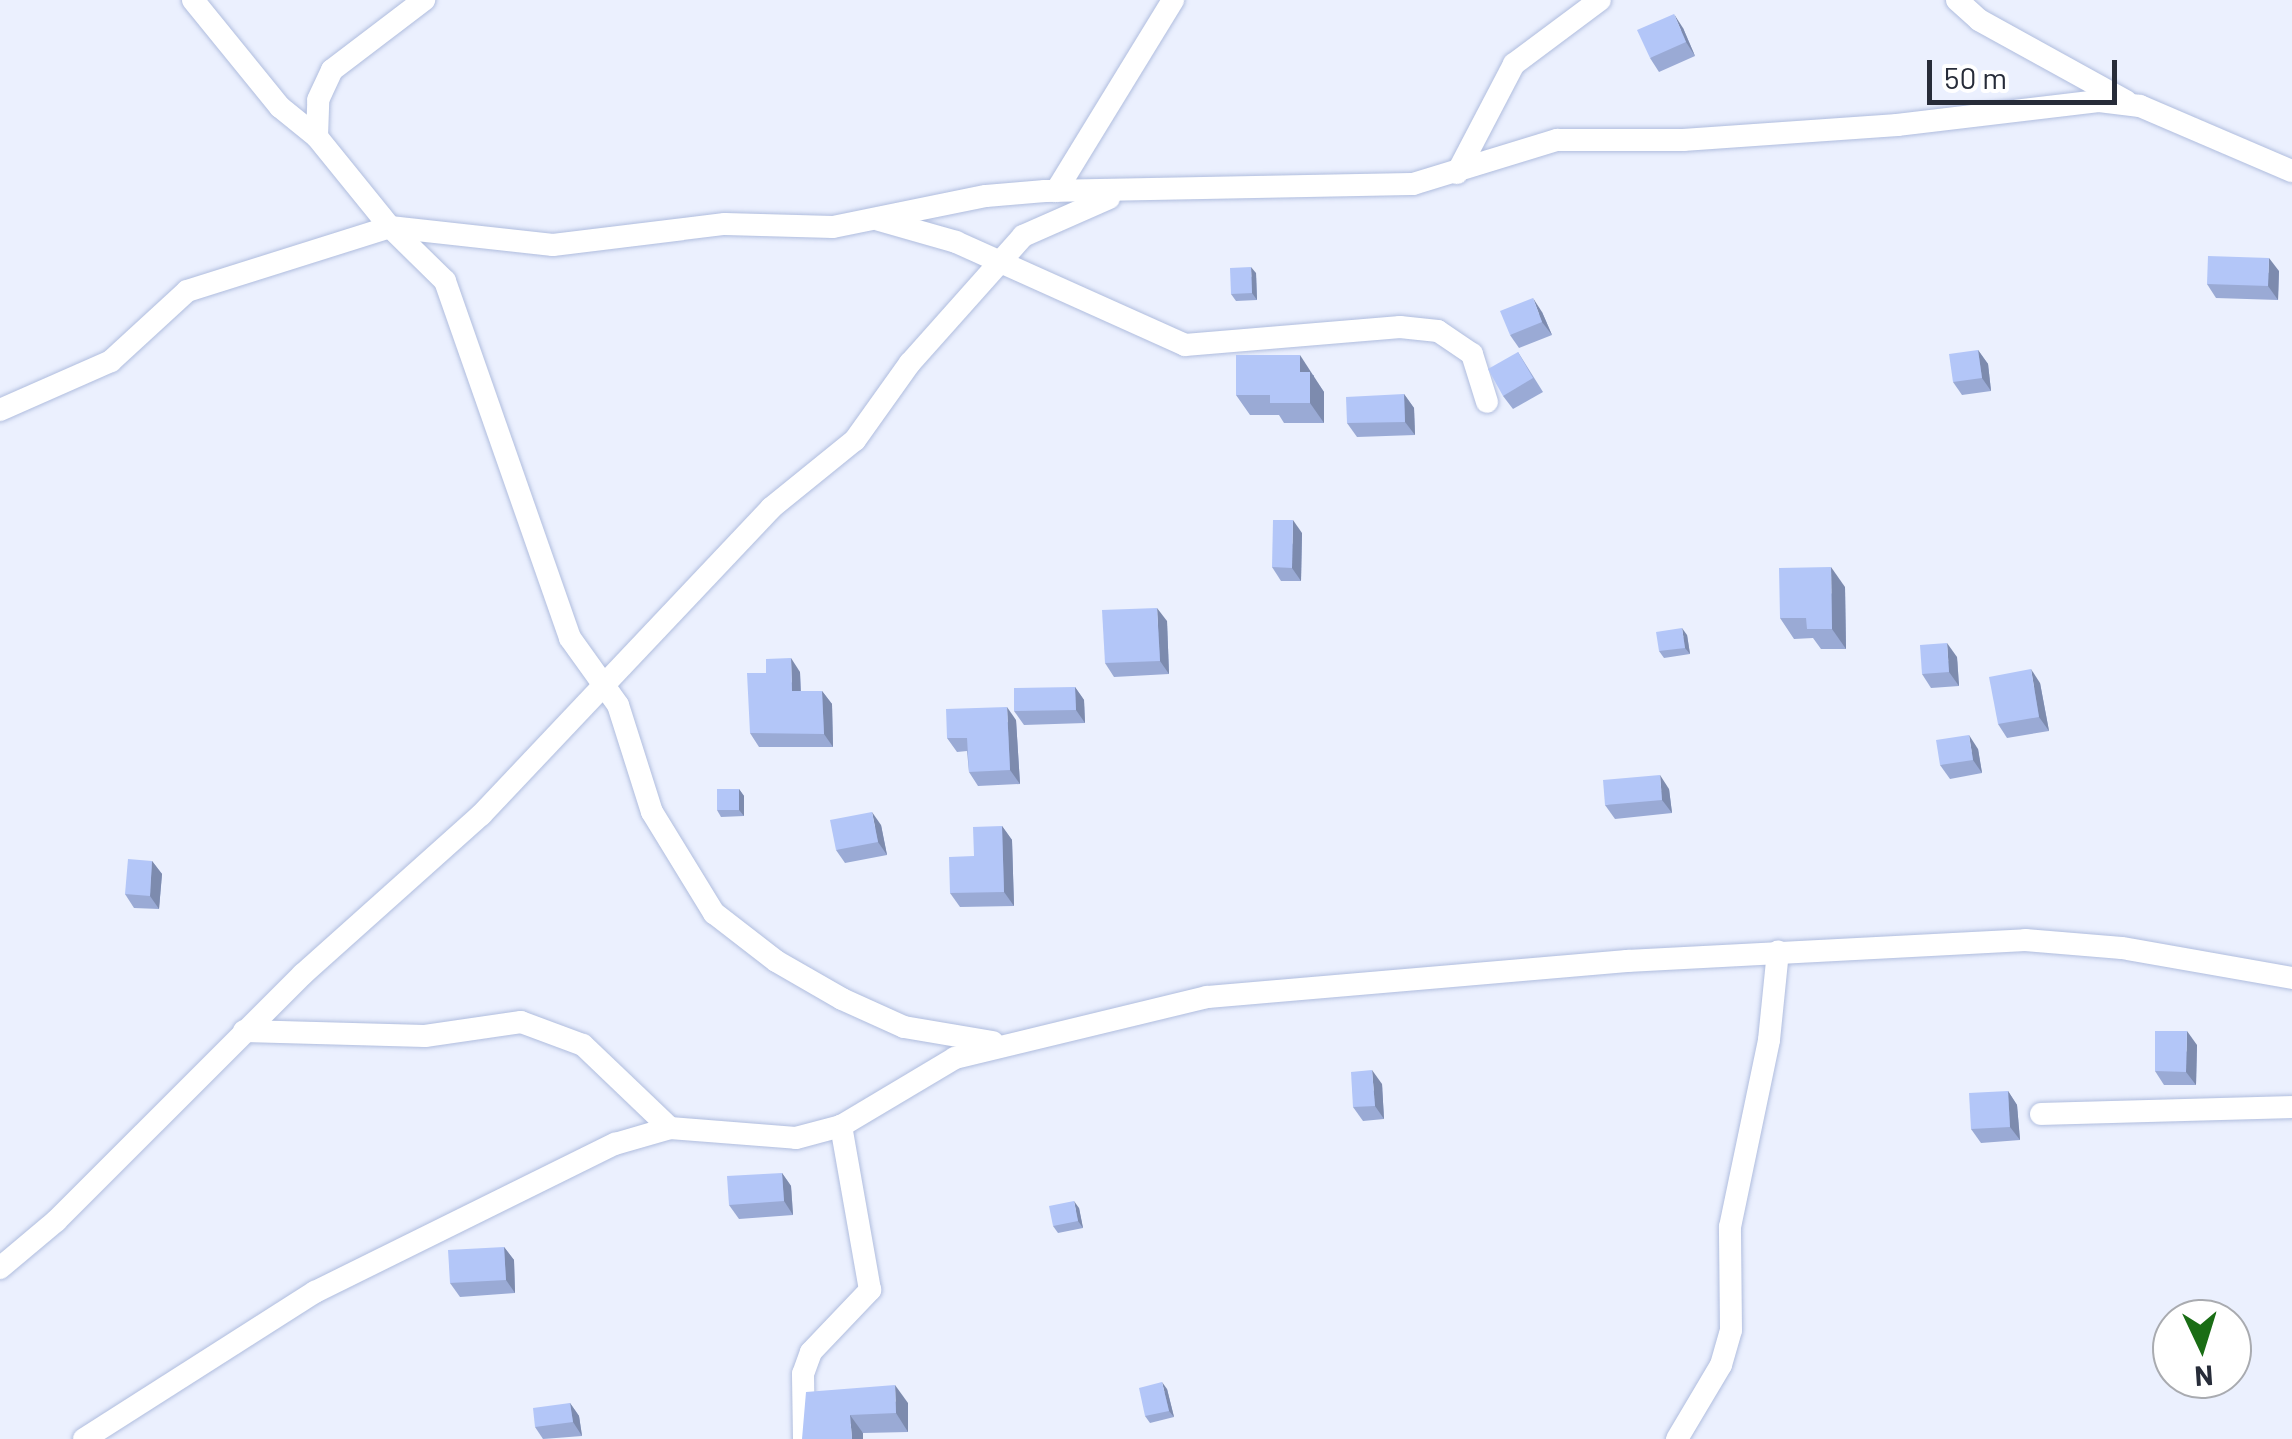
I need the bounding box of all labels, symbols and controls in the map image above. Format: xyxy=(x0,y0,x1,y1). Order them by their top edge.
scale bar xyxy=(1932,40,2122,102)
text: 50 m xyxy=(1944,59,2007,95)
north arrow xyxy=(2152,1299,2252,1399)
text: N xyxy=(2193,1359,2214,1395)

